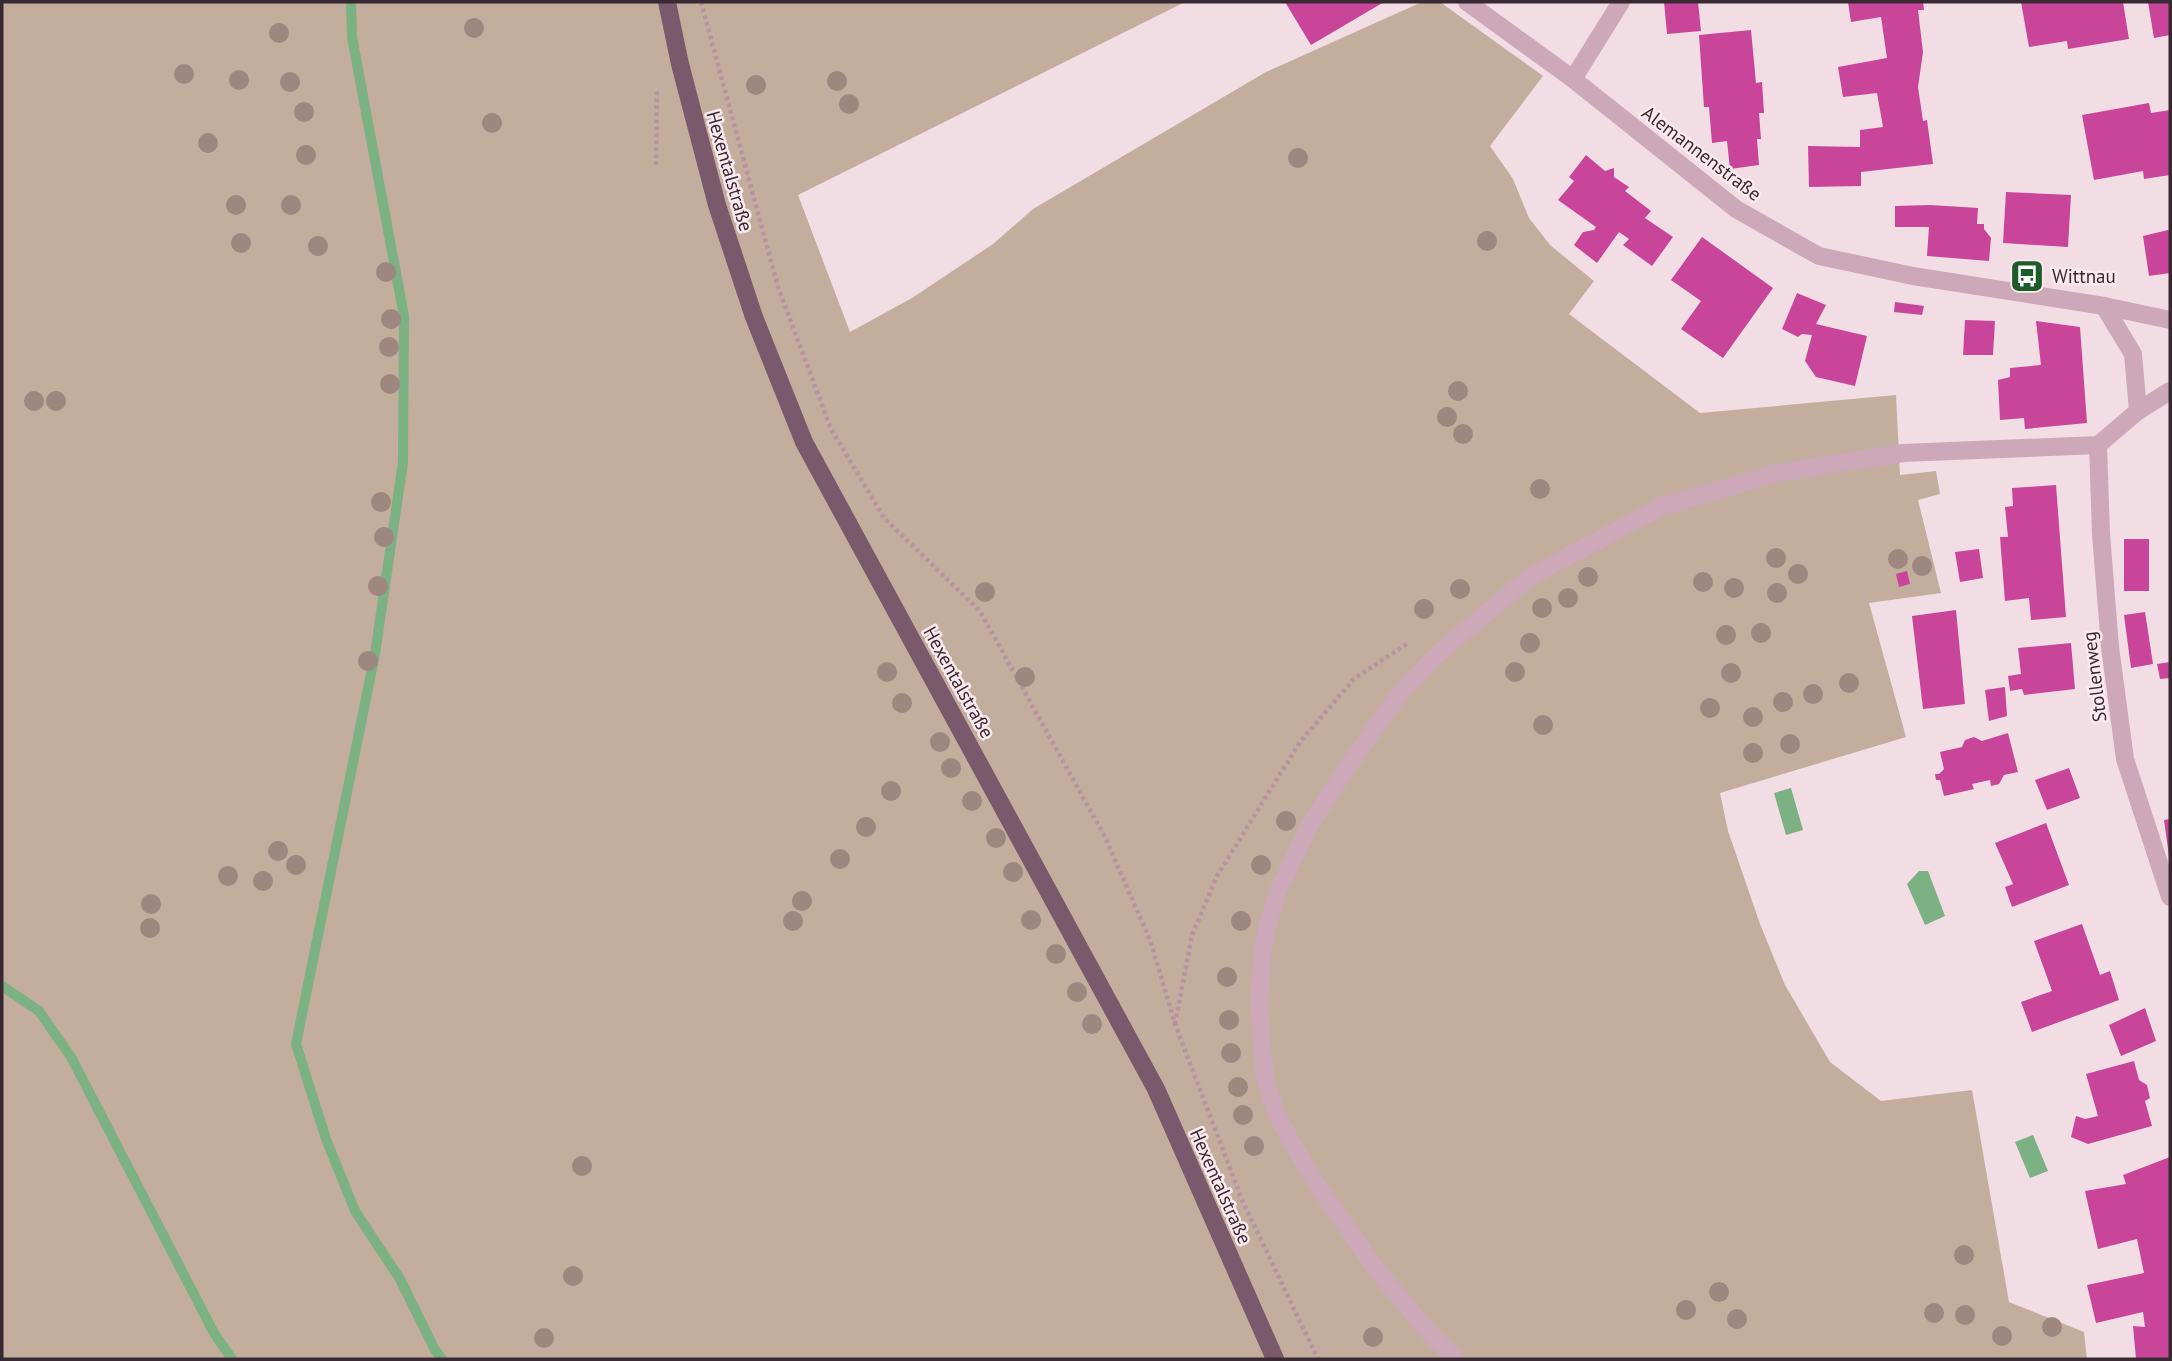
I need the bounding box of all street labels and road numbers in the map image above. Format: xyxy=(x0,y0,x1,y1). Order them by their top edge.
street label: Alemannenstraße xyxy=(1638,100,1766,206)
street label: Hexentalstraße xyxy=(701,108,759,234)
street label: Hexentalstraße xyxy=(918,622,1000,742)
street label: Stollenweg xyxy=(2077,630,2111,724)
street label: Hexentalstraße xyxy=(1185,1124,1257,1248)

